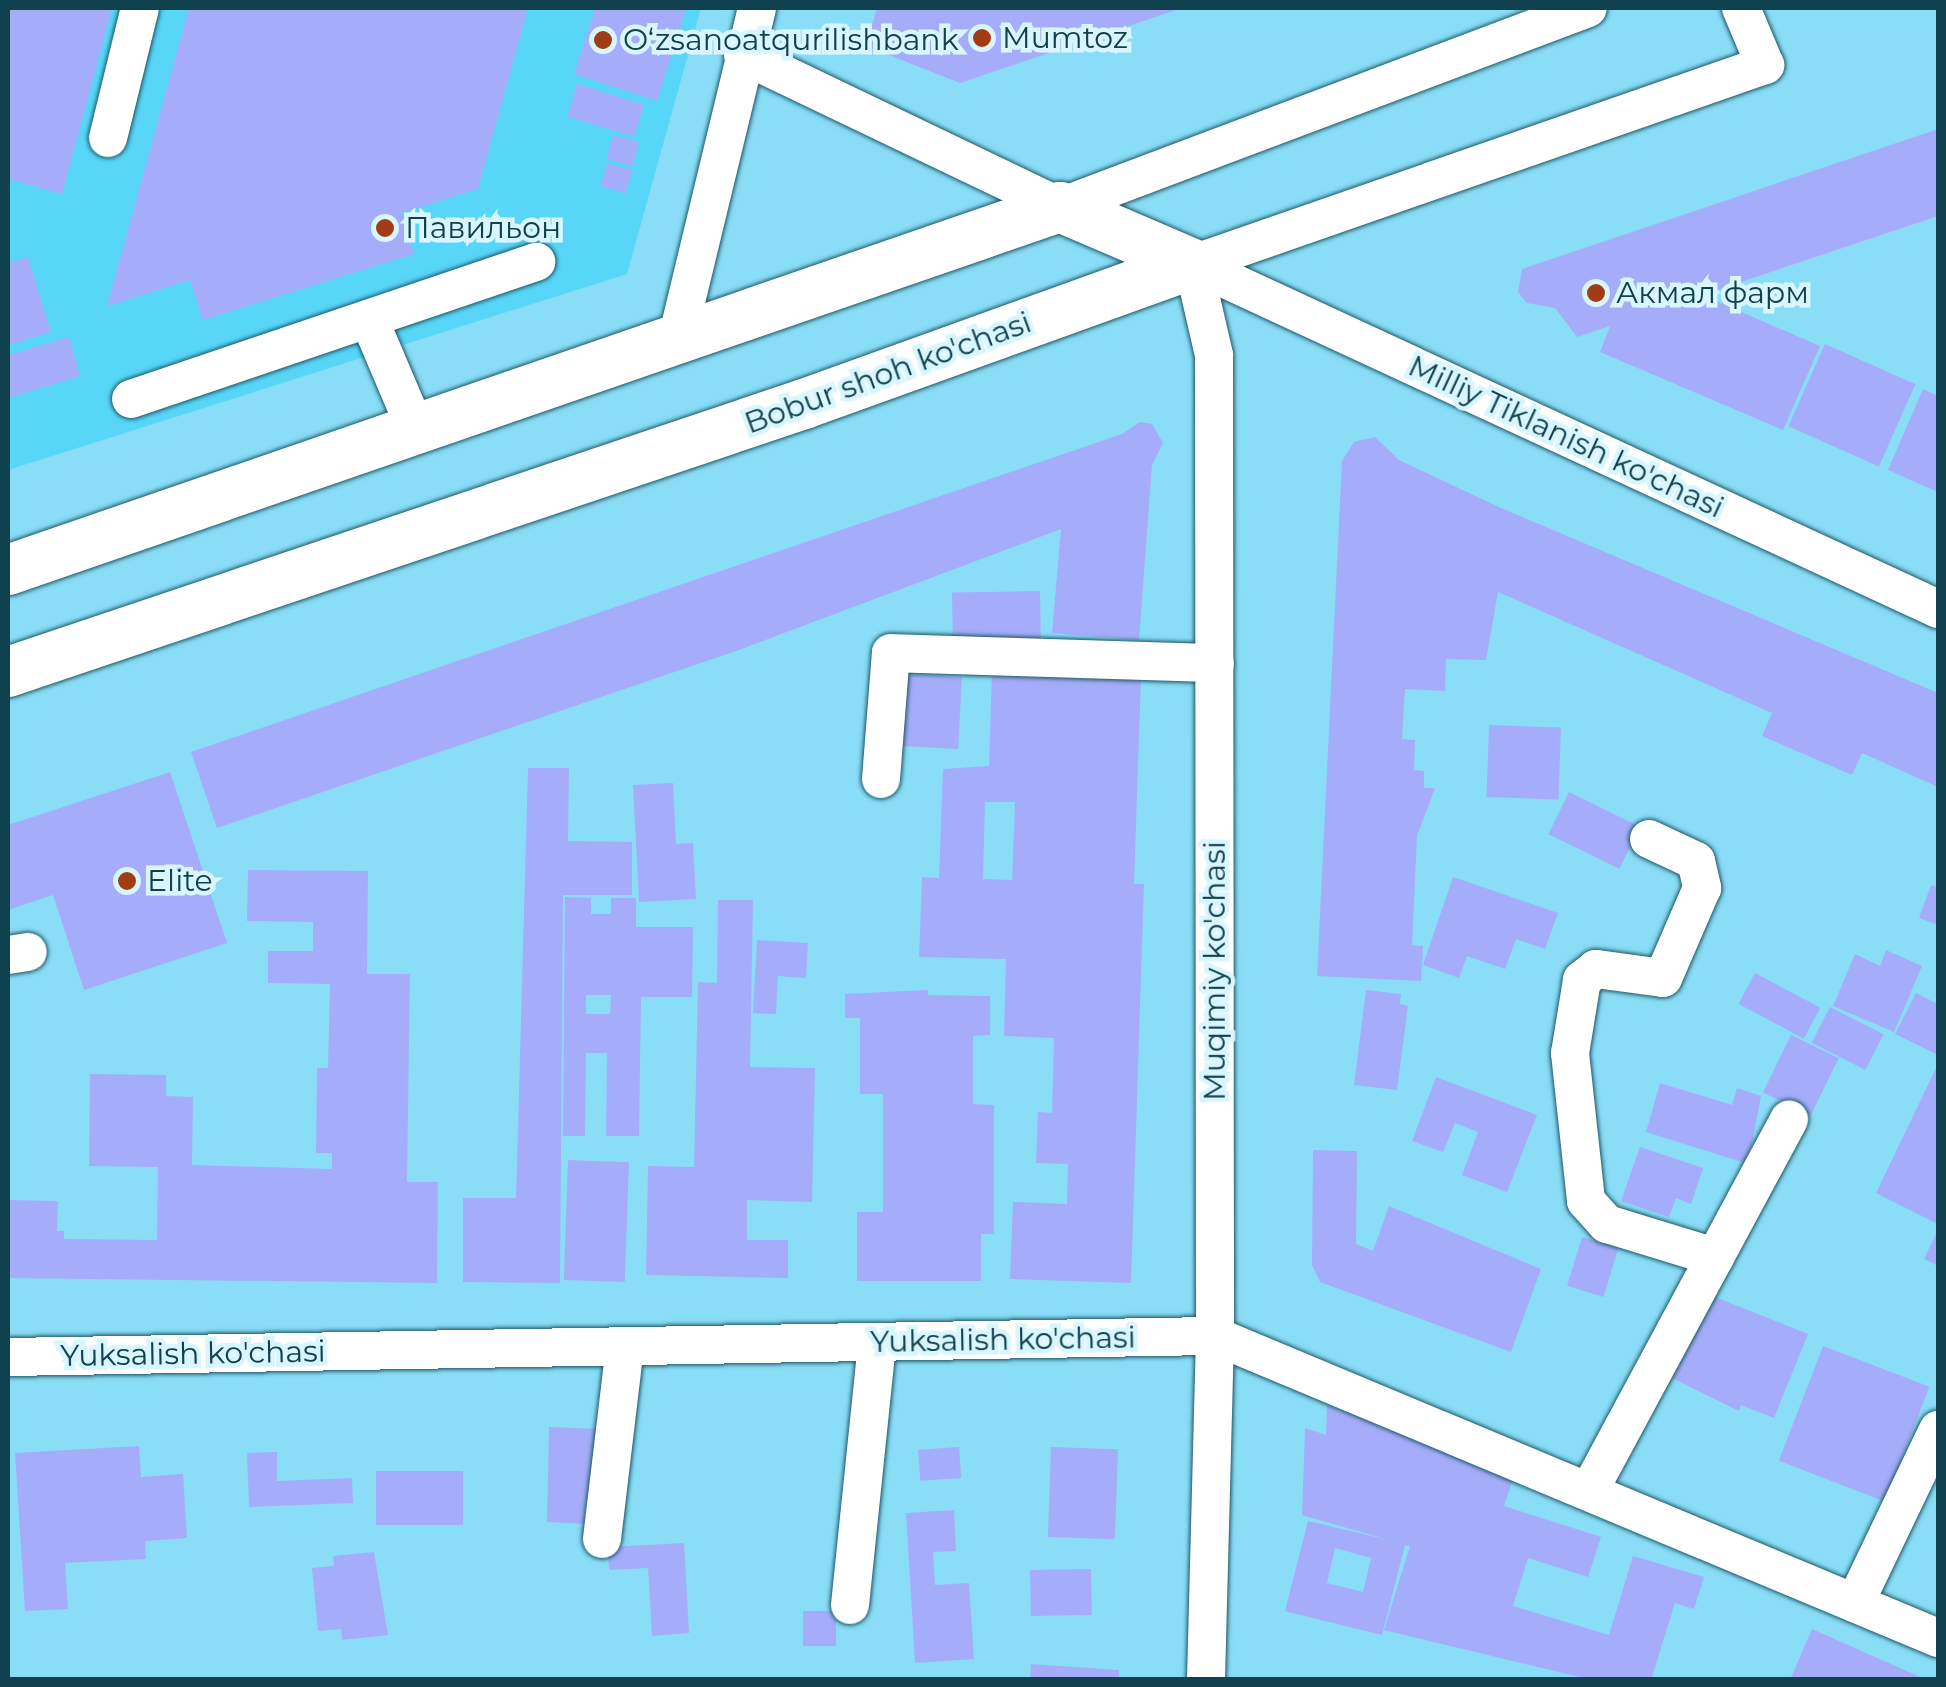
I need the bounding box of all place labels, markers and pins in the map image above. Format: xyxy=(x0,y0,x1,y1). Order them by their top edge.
place label: Mumtoz xyxy=(1002,20,1128,56)
place label: Oʻzsanoatqurilishbank xyxy=(623,22,959,58)
marker: Mumtoz xyxy=(971,27,993,49)
marker: Oʻzsanoatqurilishbank xyxy=(592,29,614,51)
place label: Павильон xyxy=(405,210,561,246)
marker: Павильон xyxy=(374,217,396,239)
place label: Акмал фарм xyxy=(1616,275,1809,311)
marker: Акмал фарм xyxy=(1585,282,1607,304)
place label: Elite xyxy=(147,863,213,899)
marker: Elite xyxy=(116,870,138,892)

